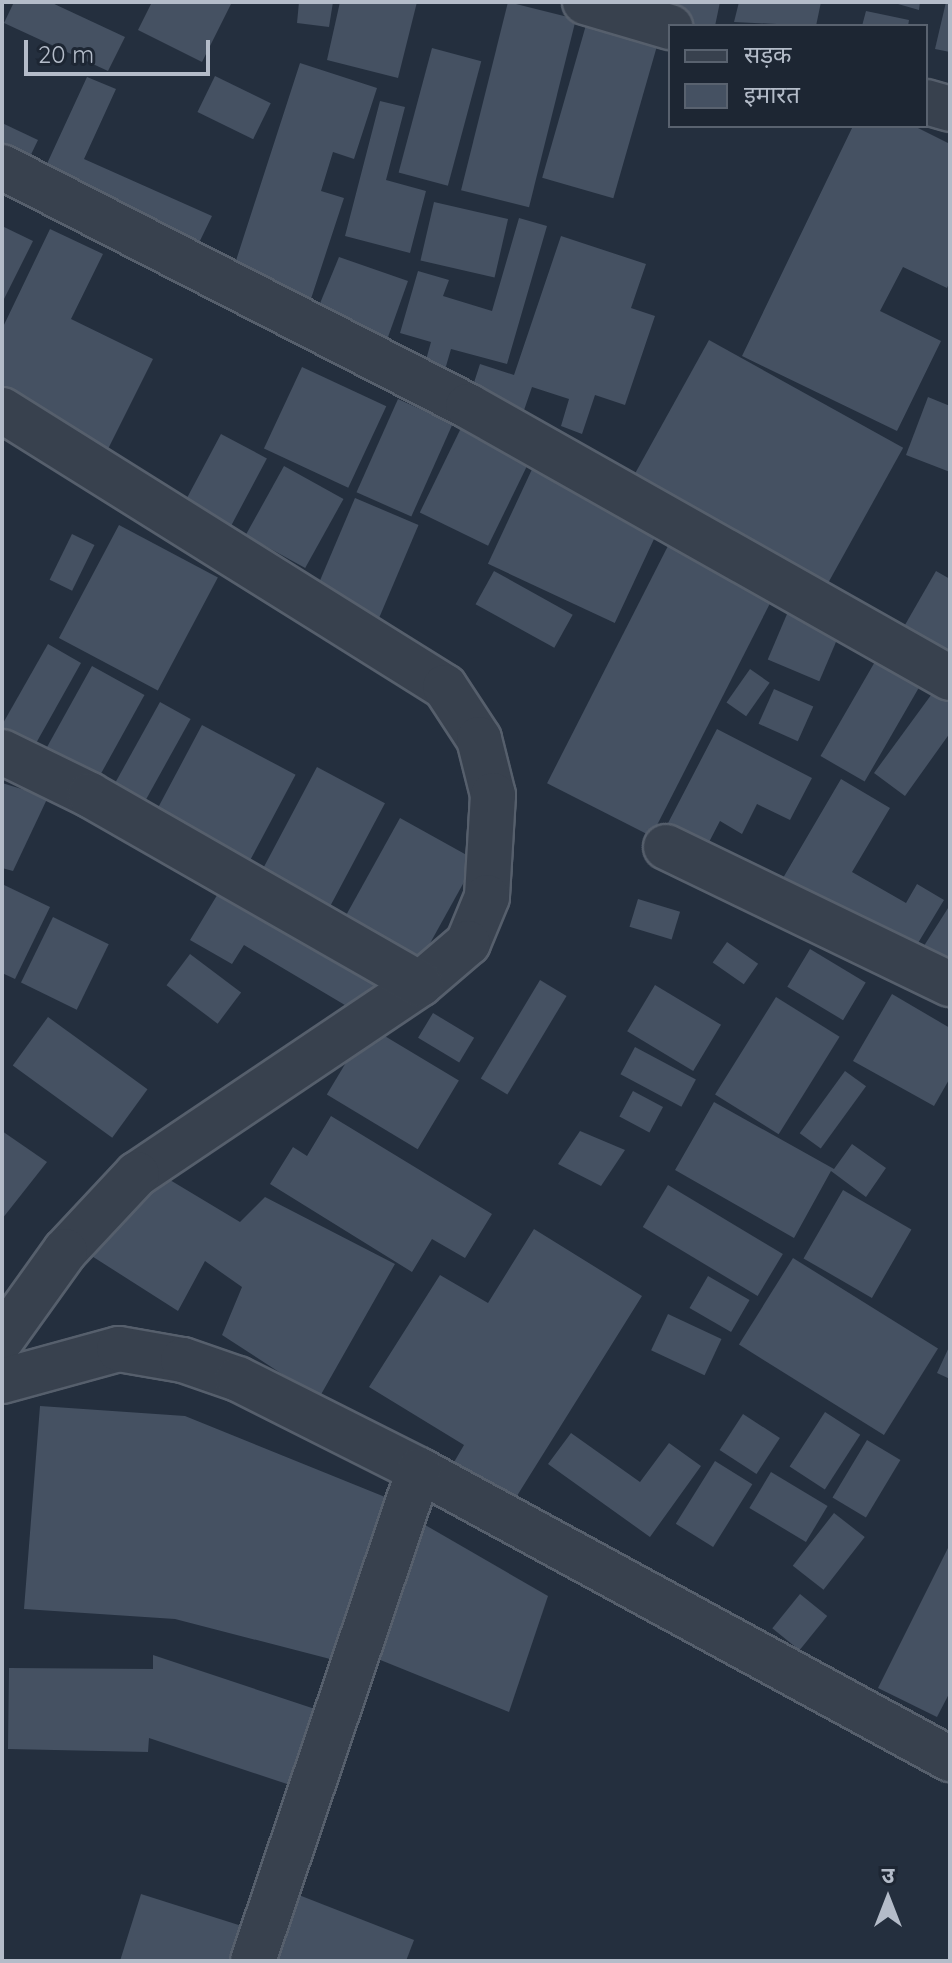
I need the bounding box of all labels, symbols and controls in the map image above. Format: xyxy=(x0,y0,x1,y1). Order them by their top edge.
scale bar xyxy=(28,24,214,74)
legend xyxy=(668,24,928,128)
text: 20 m xyxy=(38,39,94,69)
text: सड़क xyxy=(744,39,792,69)
text: इमारत xyxy=(744,79,800,109)
north arrow xyxy=(848,1859,928,1939)
text: उ xyxy=(882,1861,894,1889)

